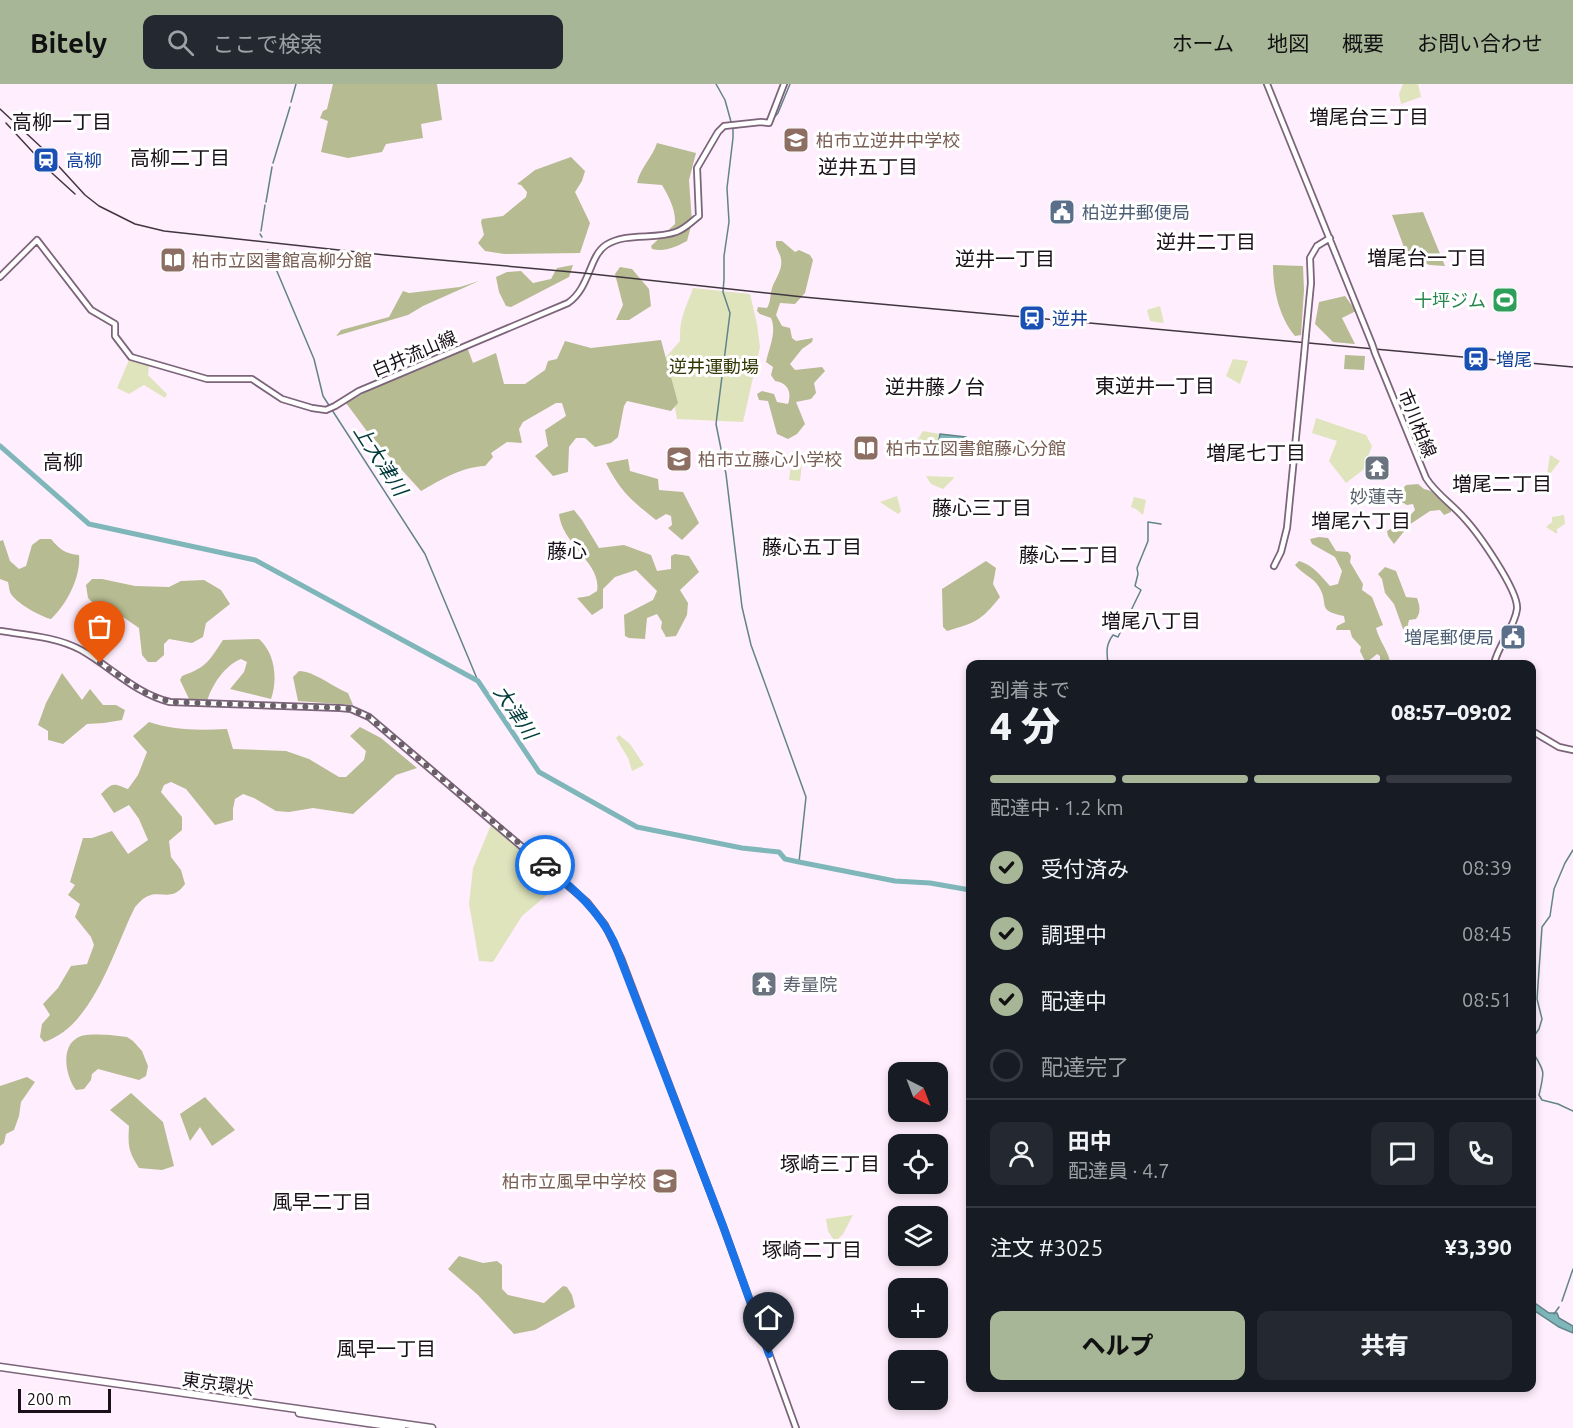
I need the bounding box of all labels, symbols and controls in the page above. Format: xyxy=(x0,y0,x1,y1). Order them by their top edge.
search box xyxy=(143,15,563,69)
icon: search xyxy=(164,26,197,59)
text: Bitely xyxy=(30,27,107,58)
text: ここで検索 xyxy=(212,31,322,56)
text: ホーム xyxy=(1172,31,1234,55)
text: 地図 xyxy=(1267,31,1309,55)
text: 概要 xyxy=(1342,31,1384,55)
text: お問い合わせ xyxy=(1417,31,1543,55)
district label: 増尾台三丁目 xyxy=(1309,105,1429,128)
district label: 高柳一丁目 xyxy=(12,110,112,133)
school or university icon: 柏市立逆井中学校 xyxy=(781,125,811,155)
place label: 柏市立逆井中学校 xyxy=(816,130,960,150)
station icon: 高柳 xyxy=(31,145,61,175)
district label: 高柳二丁目 xyxy=(130,146,230,169)
place label: 高柳 xyxy=(66,150,102,170)
district label: 逆井五丁目 xyxy=(818,155,918,178)
public building icon: 柏逆井郵便局 xyxy=(1047,197,1077,227)
place label: 柏逆井郵便局 xyxy=(1082,202,1190,222)
district label: 逆井二丁目 xyxy=(1156,230,1256,253)
library icon: 柏市立図書館高柳分館 xyxy=(158,245,188,275)
district label: 増尾台一丁目 xyxy=(1367,246,1487,269)
district label: 逆井一丁目 xyxy=(955,247,1055,270)
place label: 柏市立図書館高柳分館 xyxy=(192,250,372,270)
sports icon: 十坪ジム xyxy=(1490,285,1520,315)
place label: 十坪ジム xyxy=(1414,290,1486,310)
station icon: 逆井 xyxy=(1017,303,1047,333)
place label: 逆井 xyxy=(1052,308,1088,328)
street label: 白井流山線 xyxy=(369,326,459,380)
station icon: 増尾 xyxy=(1461,344,1491,374)
place label: 増尾 xyxy=(1496,349,1532,369)
park label: 逆井運動場 xyxy=(669,356,759,376)
district label: 東逆井一丁目 xyxy=(1095,374,1215,397)
district label: 逆井藤ノ台 xyxy=(885,375,985,398)
street label: 市川柏線 xyxy=(1395,386,1441,460)
water label: 上大津川 xyxy=(350,420,414,501)
library icon: 柏市立図書館藤心分館 xyxy=(851,433,881,463)
place label: 柏市立図書館藤心分館 xyxy=(886,438,1066,458)
district label: 増尾七丁目 xyxy=(1206,441,1306,464)
school or university icon: 柏市立藤心小学校 xyxy=(664,444,694,474)
place label: 柏市立藤心小学校 xyxy=(698,449,842,469)
district label: 高柳 xyxy=(43,450,83,473)
temple icon: 妙蓮寺 xyxy=(1362,453,1392,483)
district label: 増尾二丁目 xyxy=(1452,472,1552,495)
place label: 妙蓮寺 xyxy=(1350,486,1404,506)
district label: 藤心三丁目 xyxy=(932,496,1032,519)
district label: 増尾六丁目 xyxy=(1311,509,1411,532)
district label: 藤心五丁目 xyxy=(762,535,862,558)
district label: 藤心 xyxy=(547,539,587,562)
district label: 藤心二丁目 xyxy=(1019,543,1119,566)
pin xyxy=(74,601,125,663)
district label: 増尾八丁目 xyxy=(1101,609,1201,632)
icon: bag xyxy=(83,610,116,643)
public building icon: 増尾郵便局 xyxy=(1498,622,1528,652)
place label: 増尾郵便局 xyxy=(1404,627,1494,647)
text: 到着まで xyxy=(990,678,1070,701)
water label: 大津川 xyxy=(490,681,543,745)
text: 08:57–09:02 xyxy=(1391,699,1512,724)
text: 4 分 xyxy=(990,704,1060,747)
text: 配達中 · 1.2 km xyxy=(990,796,1124,819)
courier xyxy=(515,835,575,895)
icon: car xyxy=(529,849,562,882)
icon: check xyxy=(990,851,1023,884)
text: 受付済み xyxy=(1041,856,1129,881)
text: 08:39 xyxy=(1462,856,1512,879)
icon: check xyxy=(990,917,1023,950)
text: 調理中 xyxy=(1041,922,1107,947)
text: 08:45 xyxy=(1462,922,1512,945)
temple icon: 寿量院 xyxy=(749,969,779,999)
place label: 寿量院 xyxy=(783,974,837,994)
icon: check xyxy=(990,983,1023,1016)
text: 配達中 xyxy=(1041,988,1107,1013)
text: 08:51 xyxy=(1462,988,1512,1011)
text: 配達完了 xyxy=(1041,1054,1129,1079)
north arrow xyxy=(888,1062,948,1122)
map controls xyxy=(888,1062,948,1410)
button: person xyxy=(990,1122,1053,1185)
button: chat xyxy=(1371,1122,1434,1185)
button: phone xyxy=(1449,1122,1512,1185)
text: 田中 xyxy=(1068,1128,1112,1153)
button: locate xyxy=(888,1134,948,1194)
district label: 塚崎三丁目 xyxy=(780,1152,880,1175)
text: 配達員 · 4.7 xyxy=(1068,1159,1170,1182)
school or university icon: 柏市立風早中学校 xyxy=(650,1166,680,1196)
place label: 柏市立風早中学校 xyxy=(502,1171,646,1191)
district label: 風早二丁目 xyxy=(272,1190,372,1213)
button: layers xyxy=(888,1206,948,1266)
text: ¥3,390 xyxy=(1445,1234,1512,1259)
text: 注文 #3025 xyxy=(990,1235,1103,1260)
district label: 塚崎二丁目 xyxy=(762,1238,862,1261)
button: + xyxy=(888,1278,948,1338)
pin xyxy=(743,1292,794,1354)
icon: home xyxy=(752,1301,785,1334)
button: ヘルプ xyxy=(990,1311,1245,1380)
button: 共有 xyxy=(1257,1311,1512,1380)
district label: 風早一丁目 xyxy=(336,1337,436,1360)
button: − xyxy=(888,1350,948,1410)
street label: 東京環状 xyxy=(181,1368,255,1398)
scale bar xyxy=(18,1386,111,1414)
text: 200 m xyxy=(27,1390,72,1408)

